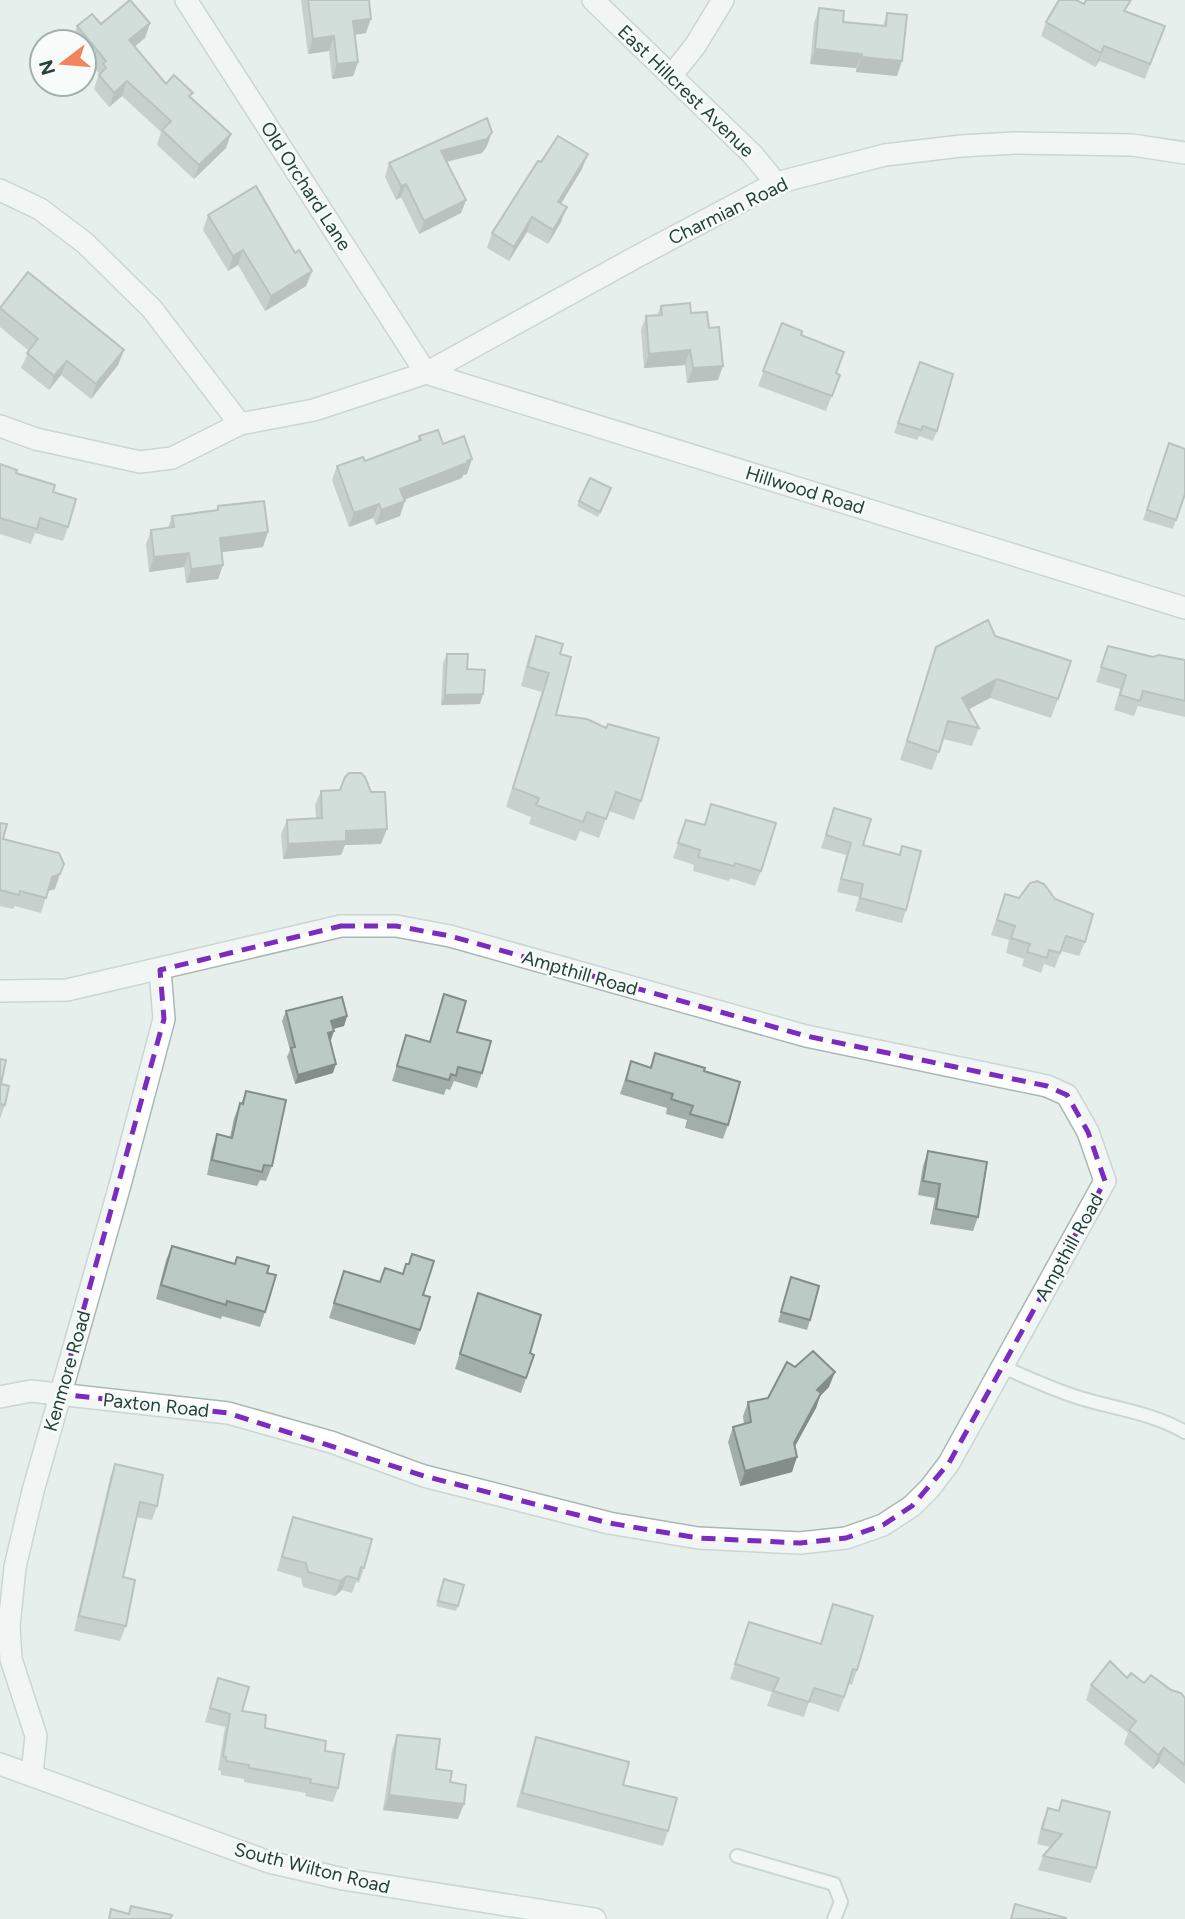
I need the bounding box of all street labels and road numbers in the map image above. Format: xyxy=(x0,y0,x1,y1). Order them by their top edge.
street label: East Hillcrest Avenue xyxy=(613,20,759,162)
street label: Old Orchard Lane xyxy=(256,117,356,255)
street label: Charmian Road xyxy=(665,172,791,250)
street label: Hillwood Road xyxy=(743,461,867,519)
street label: Ampthill Road xyxy=(520,946,640,1000)
street label: Ampthill Road xyxy=(1030,1189,1108,1305)
street label: Kenmore Road xyxy=(39,1308,95,1434)
street label: Paxton Road xyxy=(102,1388,210,1422)
street label: South Wilton Road xyxy=(232,1838,392,1898)

